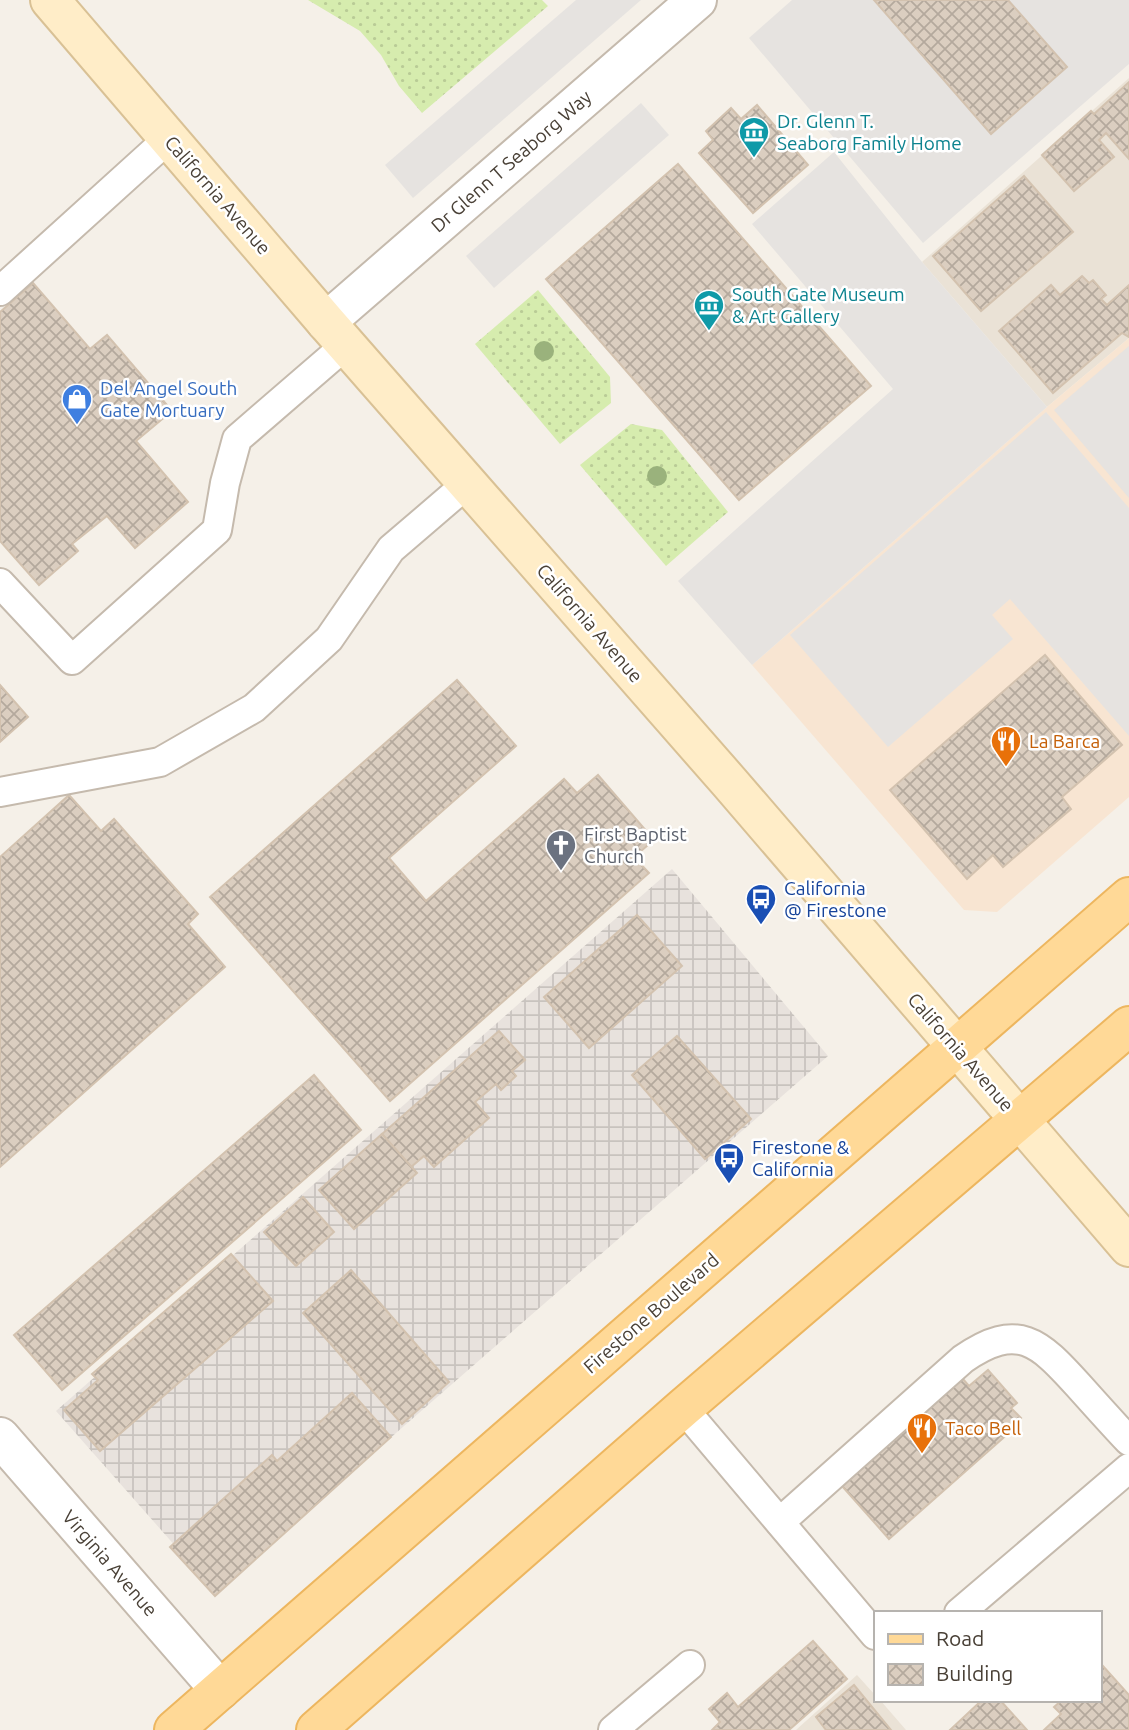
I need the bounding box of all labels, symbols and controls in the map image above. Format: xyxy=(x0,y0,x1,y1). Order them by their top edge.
street label: Dr Glenn T Seaborg Way xyxy=(426,85,596,237)
place label: Dr. Glenn T. Seaborg Family Home xyxy=(777,110,962,154)
museum icon: Dr. Glenn T. Seaborg Family Home xyxy=(737,115,771,159)
street label: California Avenue xyxy=(160,131,276,259)
place label: South Gate Museum & Art Gallery xyxy=(732,283,905,327)
museum icon: South Gate Museum & Art Gallery xyxy=(692,288,726,332)
place label: Del Angel South Gate Mortuary xyxy=(100,377,237,421)
shop icon: Del Angel South Gate Mortuary xyxy=(60,382,94,426)
street label: California Avenue xyxy=(532,559,648,687)
restaurant icon: La Barca xyxy=(989,724,1023,768)
place label: La Barca xyxy=(1029,730,1100,752)
place label: First Baptist Church xyxy=(584,823,687,867)
church icon: First Baptist Church xyxy=(544,828,578,872)
place label: California @ Firestone xyxy=(784,877,887,921)
bus stop icon: California @ Firestone xyxy=(744,882,778,926)
street label: California Avenue xyxy=(903,988,1019,1116)
place label: Firestone & California xyxy=(752,1136,850,1180)
bus stop icon: Firestone & California xyxy=(712,1141,746,1185)
street label: Firestone Boulevard xyxy=(579,1248,723,1378)
restaurant icon: Taco Bell xyxy=(905,1411,939,1455)
place label: Taco Bell xyxy=(945,1417,1021,1439)
street label: Virginia Avenue xyxy=(58,1505,162,1621)
legend xyxy=(874,1611,1101,1702)
text: Road xyxy=(936,1626,984,1650)
text: Building xyxy=(936,1661,1013,1685)

